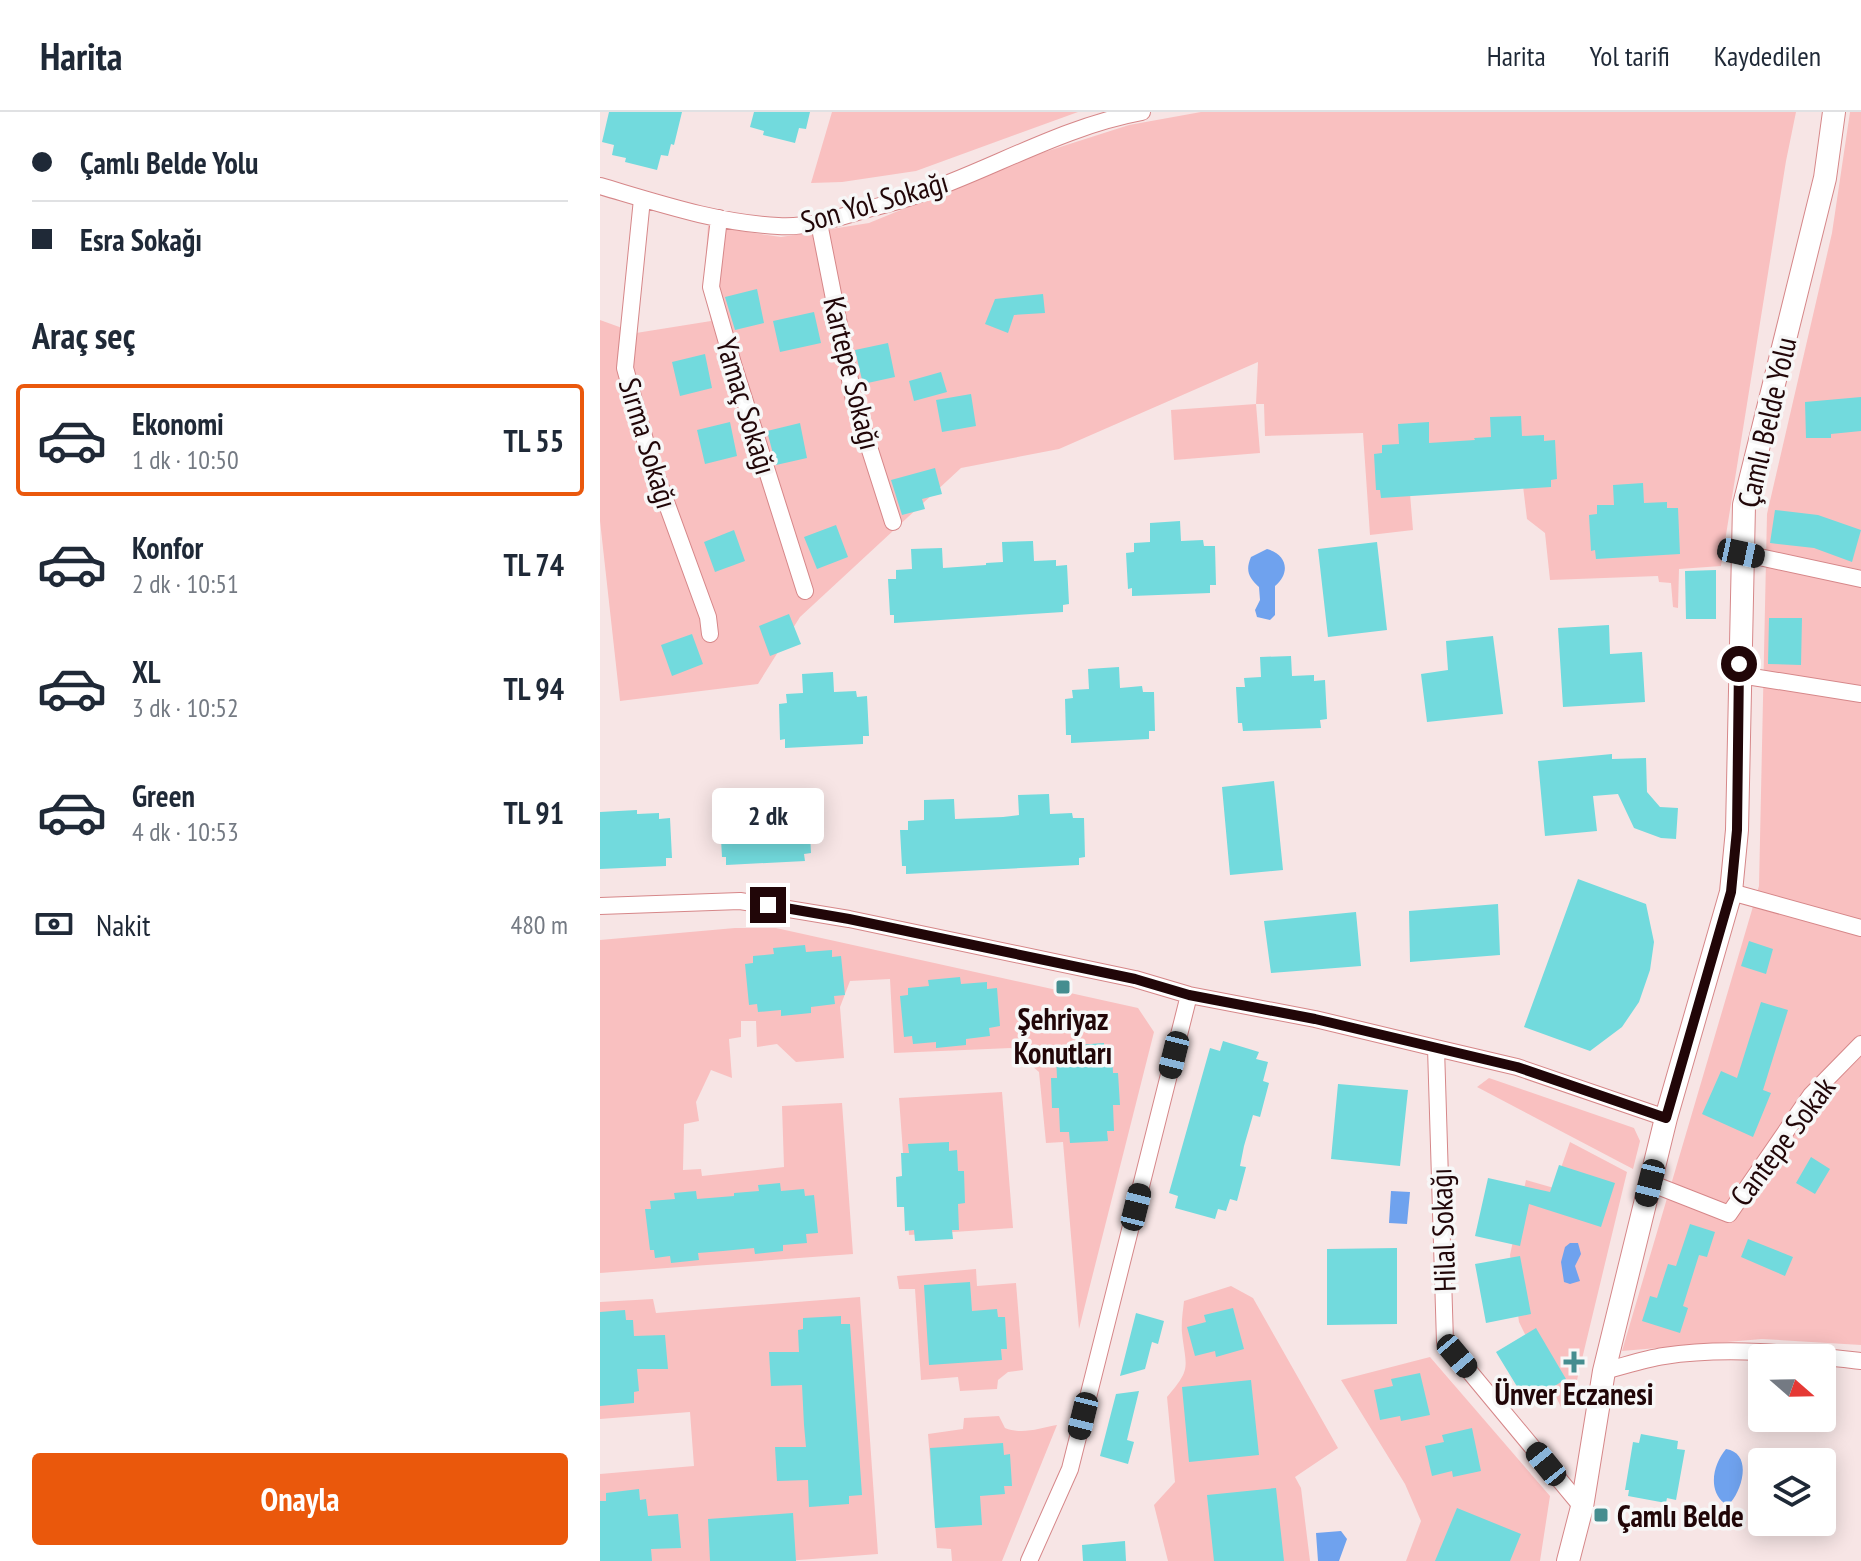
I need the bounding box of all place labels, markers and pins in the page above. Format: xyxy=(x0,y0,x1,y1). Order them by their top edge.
marker: Şehriyaz Konutları xyxy=(1054,978,1072,996)
place label: Şehriyaz Konutları xyxy=(1014,999,1112,1072)
marker: Ünver Eczanesi xyxy=(1565,1353,1583,1371)
place label: Ünver Eczanesi xyxy=(1494,1374,1654,1413)
place label: Çamlı Belde xyxy=(1617,1496,1744,1535)
marker: Çamlı Belde xyxy=(1592,1506,1610,1524)

